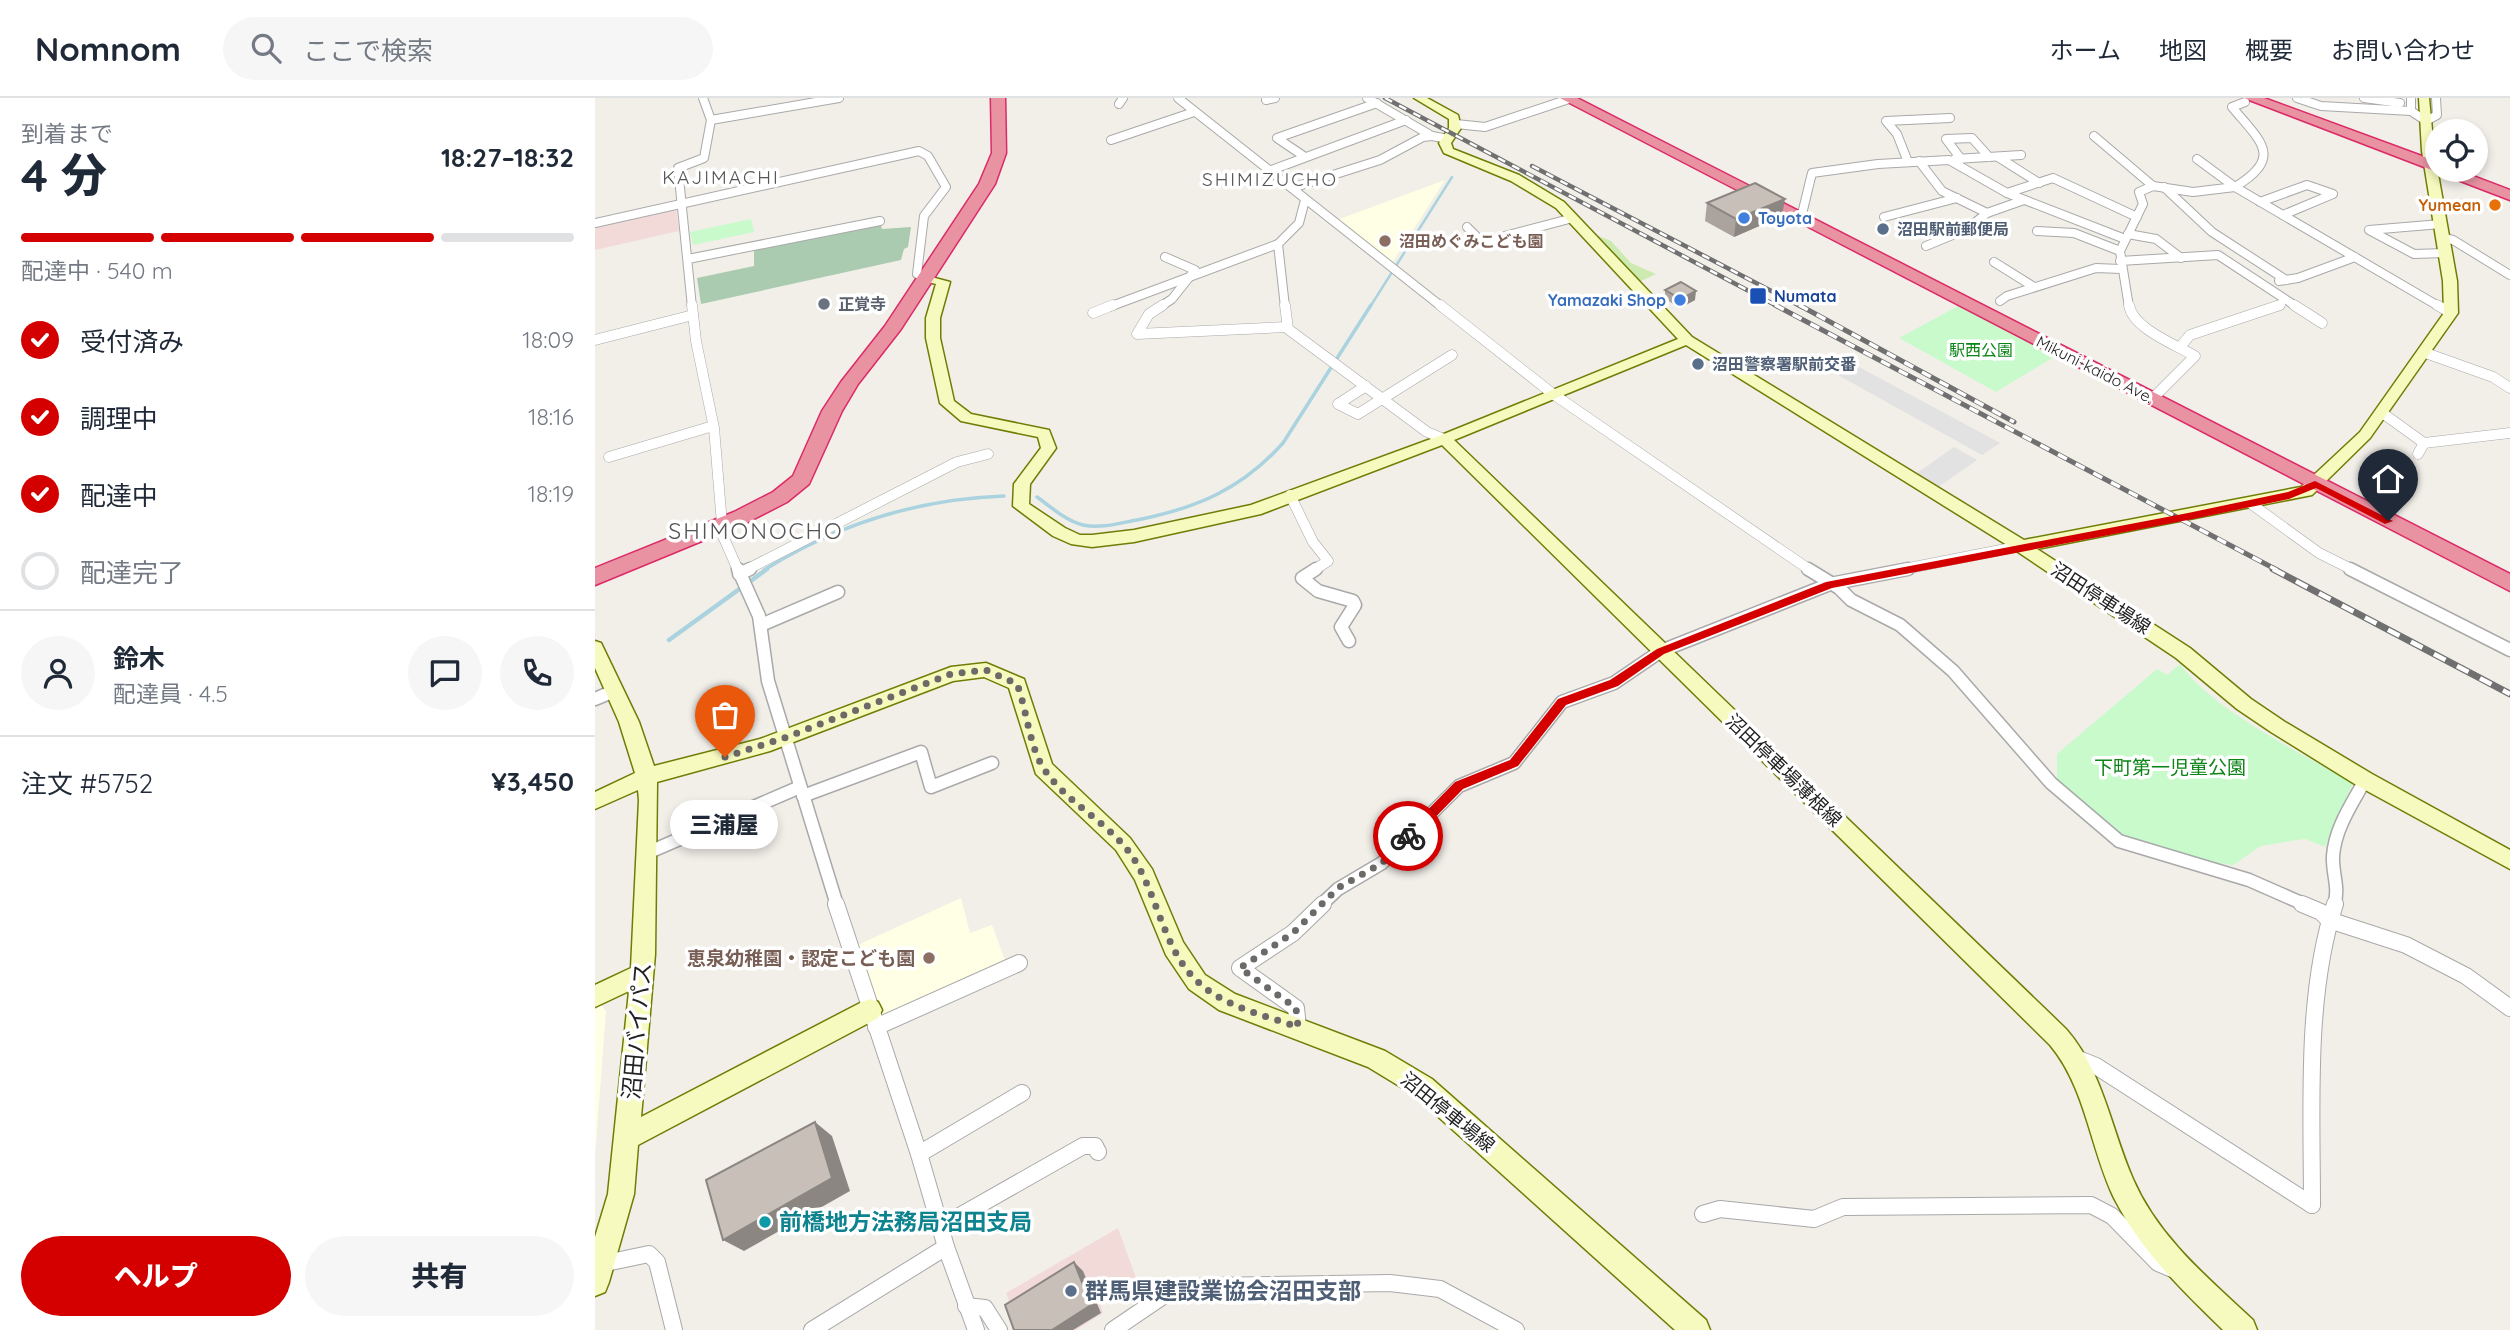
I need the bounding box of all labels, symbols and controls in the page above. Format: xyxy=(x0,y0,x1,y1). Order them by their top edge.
search box xyxy=(223,17,713,80)
text: Nomnom xyxy=(35,28,181,69)
icon: search xyxy=(247,29,285,67)
text: ここで検索 xyxy=(303,34,433,67)
text: ホーム xyxy=(2050,35,2121,65)
text: 地図 xyxy=(2159,35,2207,65)
text: 概要 xyxy=(2245,35,2293,65)
text: お問い合わせ xyxy=(2331,35,2475,65)
text: 到着まで xyxy=(21,119,113,148)
map controls xyxy=(2425,119,2488,182)
button: locate xyxy=(2425,119,2488,182)
text: 18:27–18:32 xyxy=(441,141,574,174)
text: 4 分 xyxy=(21,146,107,204)
district label: KAJIMACHI xyxy=(662,165,780,189)
district label: SHIMIZUCHO xyxy=(1202,167,1338,191)
place label: Yumean xyxy=(2419,195,2481,215)
marker: Yumean xyxy=(2487,197,2503,213)
place label: Toyota xyxy=(1758,208,1812,228)
marker: Toyota xyxy=(1736,210,1752,226)
place label: 沼田駅前郵便局 xyxy=(1897,219,2009,239)
marker: 沼田駅前郵便局 xyxy=(1875,221,1891,237)
place label: 沼田めぐみこども園 xyxy=(1399,231,1543,251)
marker: 沼田めぐみこども園 xyxy=(1377,233,1393,249)
text: 配達中 · 540 m xyxy=(21,256,173,285)
marker: Numata xyxy=(1748,286,1768,306)
place label: Numata xyxy=(1774,286,1837,306)
place label: Yamazaki Shop xyxy=(1548,290,1666,310)
marker: Yamazaki Shop xyxy=(1672,292,1688,308)
place label: 正覚寺 xyxy=(838,294,886,314)
marker: 正覚寺 xyxy=(816,296,832,312)
icon: check xyxy=(21,321,59,359)
text: 受付済み xyxy=(80,325,184,358)
text: 18:09 xyxy=(522,325,574,354)
street label: Mikuni-kaido Ave. xyxy=(2033,331,2157,407)
park label: 駅西公園 xyxy=(1949,340,2013,360)
place label: 沼田警察署駅前交番 xyxy=(1712,354,1856,374)
marker: 沼田警察署駅前交番 xyxy=(1690,356,1706,372)
icon: check xyxy=(21,398,59,436)
text: 調理中 xyxy=(80,402,158,435)
text: 18:16 xyxy=(528,402,574,431)
pin xyxy=(2358,449,2418,521)
icon: home xyxy=(2369,460,2407,498)
icon: check xyxy=(21,475,59,513)
text: 配達中 xyxy=(80,479,158,512)
text: 18:19 xyxy=(527,479,574,508)
district label: SHIMONOCHO xyxy=(668,516,844,545)
text: 配達完了 xyxy=(80,556,184,589)
street label: 沼田停車場線 xyxy=(2047,557,2155,639)
button: person xyxy=(21,636,95,710)
button: chat xyxy=(408,636,482,710)
button: phone xyxy=(500,636,574,710)
text: 鈴木 xyxy=(113,642,165,675)
text: 配達員 · 4.5 xyxy=(113,679,228,708)
pin xyxy=(695,685,755,757)
icon: bag xyxy=(706,696,744,734)
street label: 沼田停車場薄根線 xyxy=(1721,709,1847,831)
park label: 下町第一児童公園 xyxy=(2094,755,2246,779)
text: ¥3,450 xyxy=(491,765,574,798)
text: 注文 #5752 xyxy=(21,767,153,800)
callout: 三浦屋 xyxy=(671,799,779,848)
courier xyxy=(1373,801,1443,871)
text: 三浦屋 xyxy=(690,810,759,839)
icon: bike xyxy=(1389,817,1427,855)
place label: 恵泉幼稚園・認定こども園 xyxy=(687,946,915,970)
marker: 恵泉幼稚園・認定こども園 xyxy=(921,950,937,966)
street label: 沼田バイパス xyxy=(616,961,657,1101)
street label: 沼田停車場線 xyxy=(1396,1067,1500,1157)
place label: 前橋地方法務局沼田支局 xyxy=(779,1207,1032,1236)
marker: 前橋地方法務局沼田支局 xyxy=(757,1214,773,1230)
button: ヘルプ xyxy=(21,1236,291,1316)
button: 共有 xyxy=(305,1236,574,1316)
place label: 群馬県建設業協会沼田支部 xyxy=(1085,1276,1361,1305)
marker: 群馬県建設業協会沼田支部 xyxy=(1063,1283,1079,1299)

